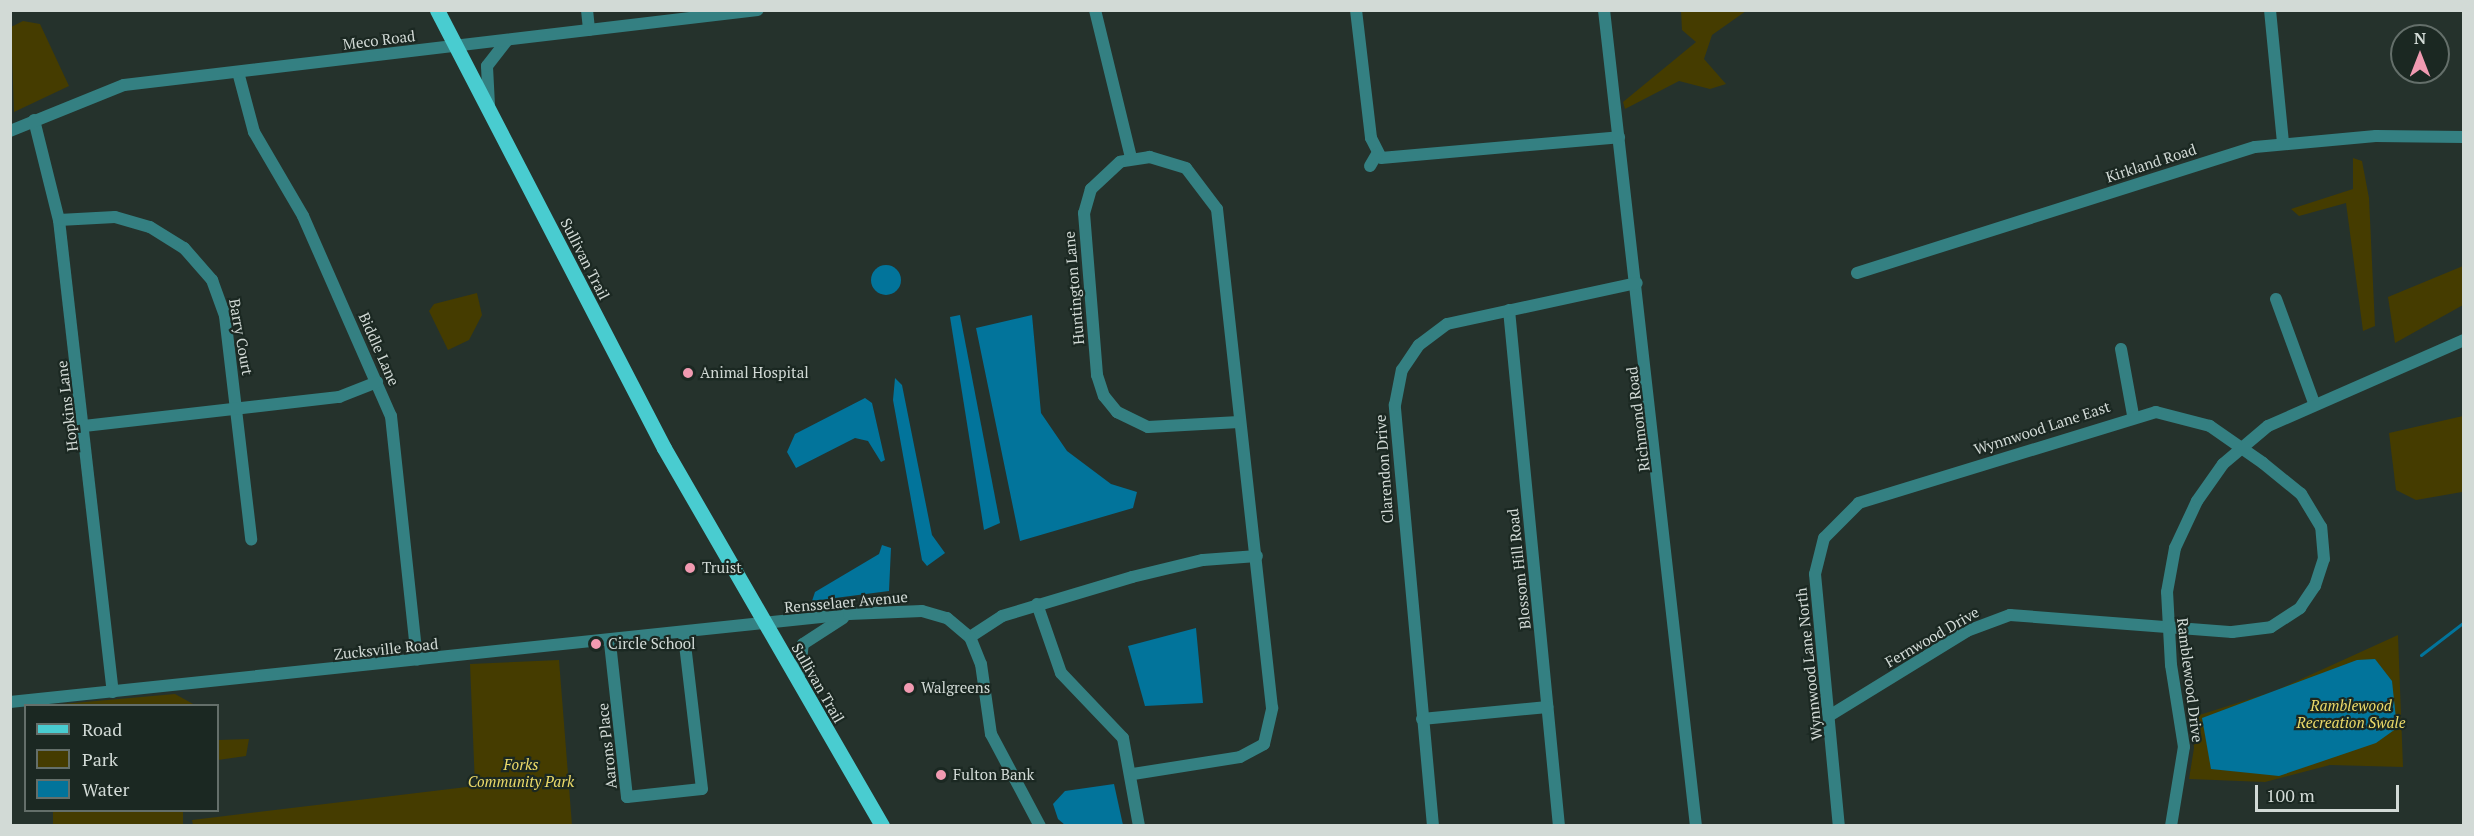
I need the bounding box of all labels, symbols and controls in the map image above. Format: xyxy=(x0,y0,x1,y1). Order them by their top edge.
north arrow xyxy=(2390,24,2450,84)
street label: Meco Road xyxy=(342,27,416,53)
text: N xyxy=(2414,27,2426,49)
street label: Kirkland Road xyxy=(2103,140,2199,186)
street label: Sullivan Trail xyxy=(557,215,613,303)
street label: Huntington Lane xyxy=(1060,230,1088,346)
street label: Barry Court xyxy=(225,297,257,377)
street label: Biddle Lane xyxy=(355,310,403,388)
street label: Hopkins Lane xyxy=(53,360,81,452)
place label: Animal Hospital xyxy=(700,364,809,382)
marker: Animal Hospital xyxy=(681,366,695,380)
street label: Richmond Road xyxy=(1623,366,1653,472)
street label: Wynnwood Lane East xyxy=(1972,397,2112,459)
street label: Clarendon Drive xyxy=(1371,414,1397,524)
street label: Blossom Hill Road xyxy=(1504,508,1534,630)
place label: Truist xyxy=(702,559,742,577)
marker: Truist xyxy=(683,561,697,575)
street label: Wynnwood Lane North xyxy=(1792,587,1826,741)
street label: Rensselaer Avenue xyxy=(783,588,909,616)
street label: Fernwood Drive xyxy=(1882,603,1982,671)
street label: Ramblewood Drive xyxy=(2173,617,2207,743)
street label: Zucksville Road xyxy=(333,635,439,663)
place label: Circle School xyxy=(608,635,696,653)
marker: Circle School xyxy=(589,637,603,651)
street label: Sullivan Trail xyxy=(788,640,848,726)
place label: Walgreens xyxy=(921,679,990,697)
marker: Walgreens xyxy=(902,681,916,695)
park label: Ramblewood Recreation Swale xyxy=(2297,696,2405,731)
street label: Aarons Place xyxy=(594,702,620,790)
legend xyxy=(24,704,219,812)
text: Road xyxy=(82,717,122,741)
text: Park xyxy=(82,747,118,771)
park label: Forks Community Park xyxy=(468,755,574,790)
place label: Fulton Bank xyxy=(953,766,1034,784)
marker: Fulton Bank xyxy=(934,768,948,782)
scale bar xyxy=(2258,773,2402,811)
text: Water xyxy=(82,777,129,801)
text: 100 m xyxy=(2266,783,2315,807)

